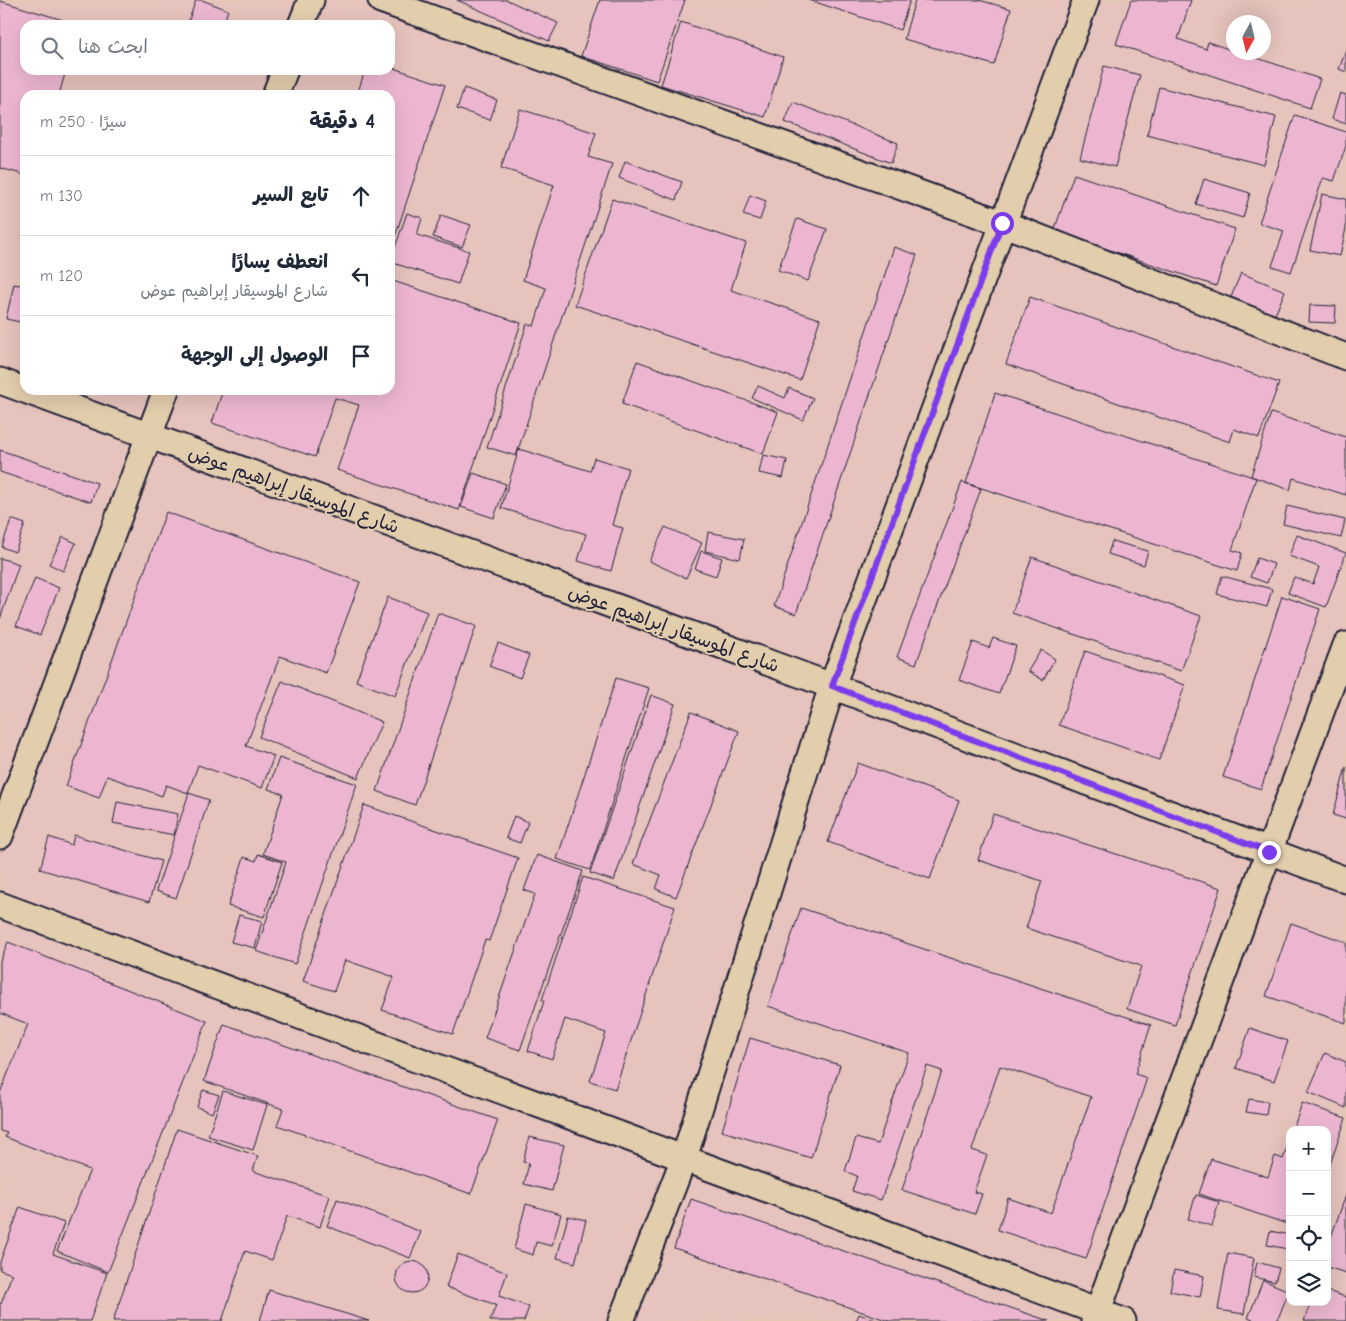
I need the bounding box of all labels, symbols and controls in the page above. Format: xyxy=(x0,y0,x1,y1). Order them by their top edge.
north arrow xyxy=(1226,15,1271,60)
search box xyxy=(20,20,395,75)
icon: search xyxy=(38,34,66,62)
text: ابحث هنا xyxy=(78,36,148,58)
text: 4 دقيقة xyxy=(309,109,375,133)
text: سيرًا · 250 m xyxy=(40,113,127,131)
icon: ahead xyxy=(347,182,375,210)
text: تابع السير xyxy=(254,184,328,206)
text: 130 m xyxy=(40,187,83,205)
route start xyxy=(991,212,1014,235)
text: انعطف يسارًا xyxy=(231,251,328,273)
icon: left xyxy=(347,262,375,290)
text: 120 m xyxy=(40,267,83,285)
text: شارع الموسيقار إبراهيم عوض xyxy=(141,282,328,300)
icon: arrive xyxy=(347,342,375,370)
text: الوصول إلى الوجهة xyxy=(181,344,328,366)
street label: شارع الموسيقار إبراهيم عوض xyxy=(184,442,402,541)
street label: شارع الموسيقار إبراهيم عوض xyxy=(564,581,782,680)
route end xyxy=(1258,841,1281,864)
map controls xyxy=(1286,1126,1331,1306)
button: + xyxy=(1286,1126,1331,1171)
button: − xyxy=(1286,1171,1331,1216)
button: locate xyxy=(1286,1216,1331,1261)
button: layers xyxy=(1286,1261,1331,1306)

